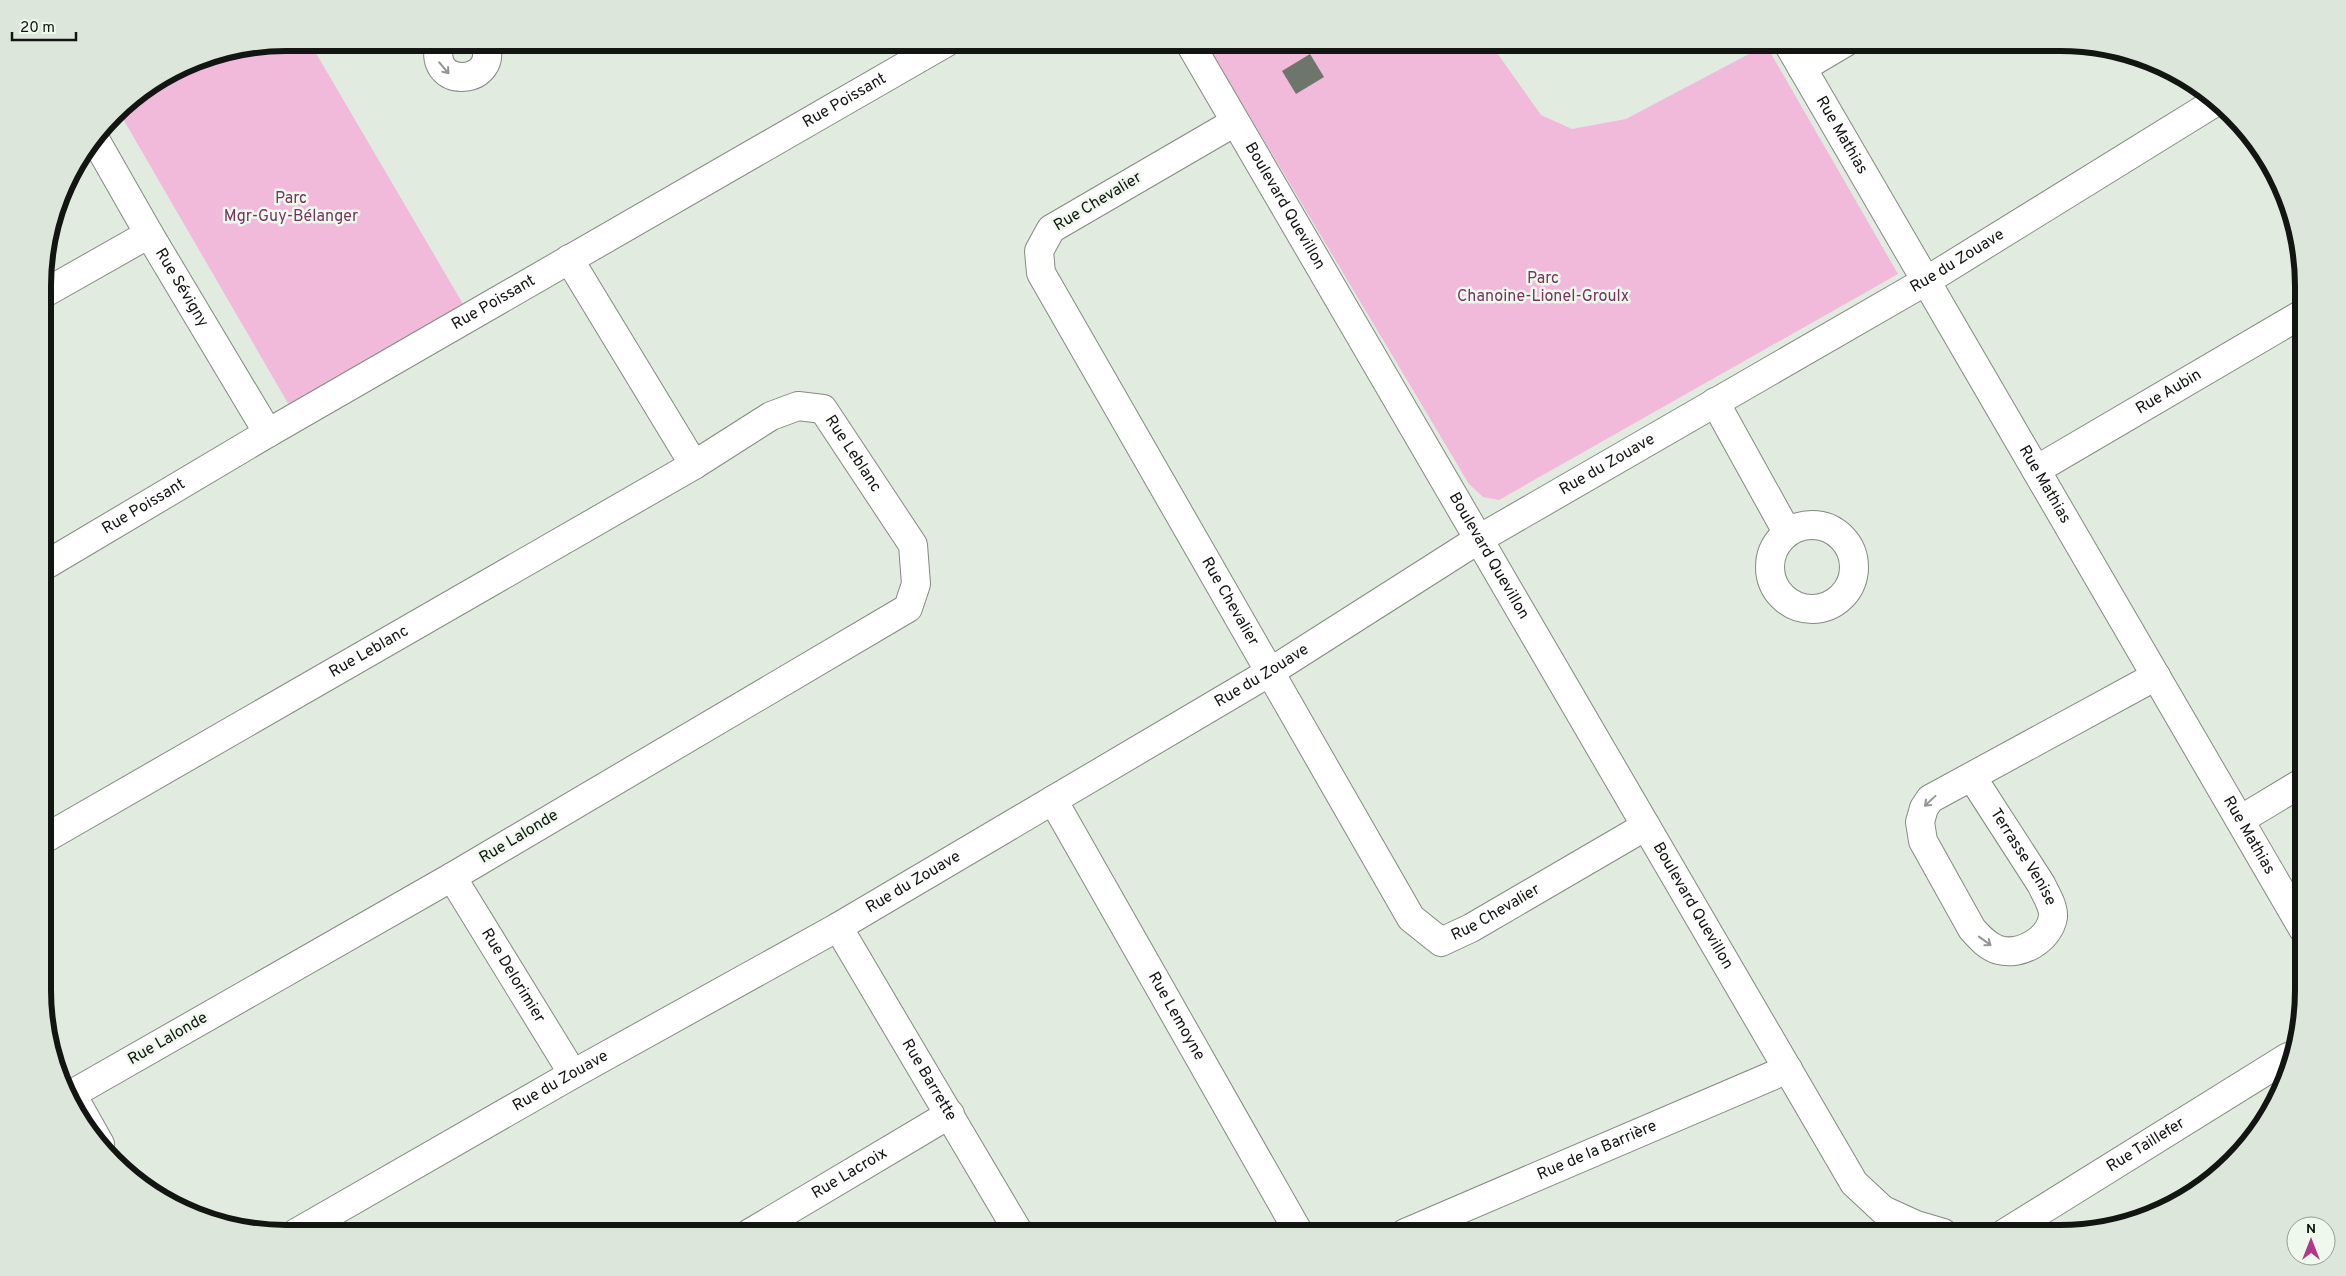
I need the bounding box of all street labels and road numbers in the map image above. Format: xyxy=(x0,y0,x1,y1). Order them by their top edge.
street label: Rue Poissant xyxy=(799,69,890,133)
street label: Rue Mathias xyxy=(1811,93,1872,178)
street label: Boulevard Quevillon xyxy=(1240,139,1329,273)
street label: Rue Chevalier xyxy=(1050,168,1146,236)
street label: Rue du Zouave xyxy=(1907,225,2008,298)
street label: Rue Sévigny xyxy=(150,245,213,331)
street label: Rue Poissant xyxy=(448,271,539,335)
street label: Rue Aubin xyxy=(2132,365,2205,419)
street label: Rue Leblanc xyxy=(820,412,885,496)
street label: Rue du Zouave xyxy=(1556,430,1659,500)
street label: Rue Mathias xyxy=(2014,442,2075,527)
street label: Rue Poissant xyxy=(99,474,189,539)
street label: Boulevard Quevillon xyxy=(1444,489,1533,623)
street label: Rue Chevalier xyxy=(1196,554,1263,650)
street label: Rue Leblanc xyxy=(326,621,412,683)
street label: Rue du Zouave xyxy=(1211,640,1313,712)
street label: Rue Mathias xyxy=(2218,793,2279,878)
street label: Terrasse Venise xyxy=(1985,805,2060,909)
street label: Rue Lalonde xyxy=(476,806,562,868)
street label: Boulevard Quevillon xyxy=(1648,839,1737,973)
street label: Rue du Zouave xyxy=(862,847,964,918)
street label: Rue Chevalier xyxy=(1448,880,1544,946)
street label: Rue Delorimier xyxy=(476,925,549,1027)
street label: Rue Lemoyne xyxy=(1143,969,1209,1064)
street label: Rue Lalonde xyxy=(124,1008,212,1070)
street label: Rue Barrette xyxy=(897,1036,961,1125)
street label: Rue du Zouave xyxy=(509,1046,612,1116)
street label: Rue Taillefer xyxy=(2103,1113,2189,1177)
street label: Rue de la Barrière xyxy=(1534,1116,1660,1185)
street label: Rue Lacroix xyxy=(808,1143,891,1204)

